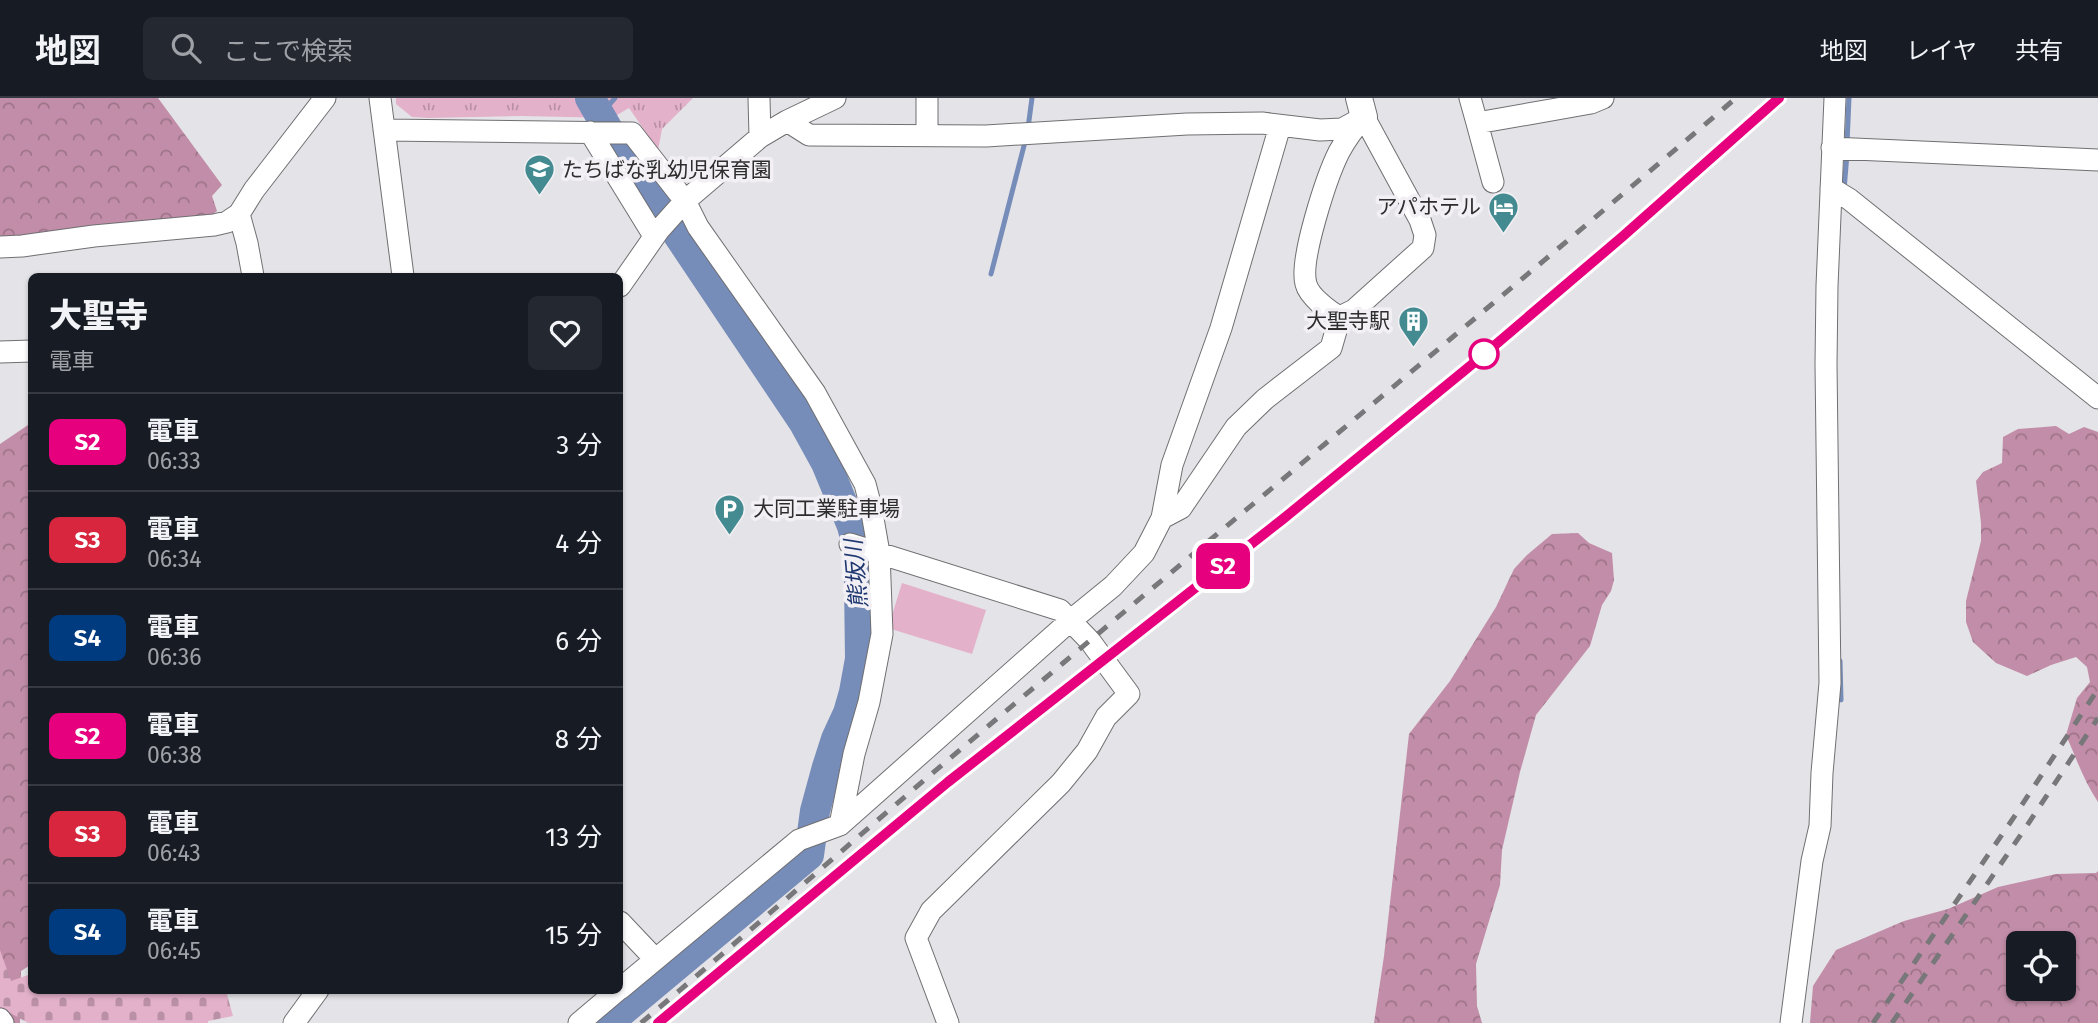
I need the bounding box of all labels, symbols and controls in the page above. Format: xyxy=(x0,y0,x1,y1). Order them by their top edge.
search box xyxy=(143,17,633,80)
icon: search xyxy=(167,29,205,67)
text: 地図 xyxy=(35,31,101,71)
text: ここで検索 xyxy=(223,36,353,67)
text: 地図 xyxy=(1820,37,1868,65)
text: レイヤ xyxy=(1906,37,1977,65)
text: 共有 xyxy=(2015,37,2063,65)
school or university icon: たちばな乳幼児保育園 xyxy=(522,153,556,197)
place label: たちばな乳幼児保育園 xyxy=(562,157,772,183)
hotel icon: アパホテル xyxy=(1487,190,1521,234)
place label: アパホテル xyxy=(1376,194,1481,220)
text: 大聖寺 xyxy=(49,296,148,336)
button: heart xyxy=(528,296,602,370)
building icon: 大聖寺駅 xyxy=(1396,304,1430,348)
place label: 大聖寺駅 xyxy=(1306,308,1390,334)
unlabelled marker xyxy=(1469,339,1499,369)
text: 電車 xyxy=(49,347,95,375)
text: 電車 xyxy=(147,416,199,447)
text: S2 xyxy=(75,428,100,456)
text: 3 分 xyxy=(556,430,602,461)
text: 06:33 xyxy=(147,447,201,475)
parking icon: 大同工業駐車場 xyxy=(713,492,747,536)
place label: 大同工業駐車場 xyxy=(753,496,900,522)
text: 電車 xyxy=(147,514,199,545)
text: S3 xyxy=(74,526,101,554)
text: 4 分 xyxy=(555,528,602,559)
water label: 熊坂川 xyxy=(839,535,873,610)
line badge: S2 xyxy=(1192,543,1254,589)
text: 06:34 xyxy=(147,545,201,573)
text: S2 xyxy=(1210,552,1236,580)
text: 電車 xyxy=(147,612,199,643)
text: S4 xyxy=(74,624,101,652)
text: 6 分 xyxy=(555,626,602,657)
text: 06:36 xyxy=(147,643,202,671)
text: 電車 xyxy=(147,710,199,741)
text: S2 xyxy=(75,722,100,750)
text: 8 分 xyxy=(555,724,602,755)
text: 06:38 xyxy=(147,741,202,769)
text: 電車 xyxy=(147,808,199,839)
text: S3 xyxy=(74,820,101,848)
text: 13 分 xyxy=(545,822,602,853)
text: 06:43 xyxy=(147,839,201,867)
text: 電車 xyxy=(147,906,199,937)
text: S4 xyxy=(74,918,101,946)
text: 15 分 xyxy=(545,920,602,951)
map controls xyxy=(2006,931,2076,1001)
button: locate xyxy=(2006,931,2076,1001)
text: 06:45 xyxy=(147,937,201,965)

